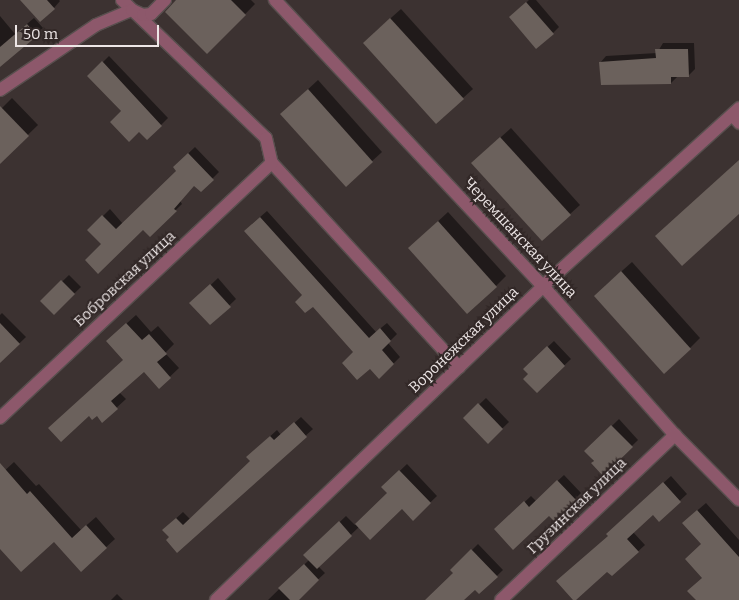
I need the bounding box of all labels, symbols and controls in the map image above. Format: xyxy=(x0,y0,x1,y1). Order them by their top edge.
scale bar xyxy=(18,15,161,47)
text: 50 m xyxy=(23,25,58,43)
street label: Черемшанская улица xyxy=(460,174,580,302)
street label: Бобровская улица xyxy=(70,227,180,331)
street label: Воронежская улица xyxy=(406,283,522,397)
street label: Грузинская улица xyxy=(524,454,630,558)

